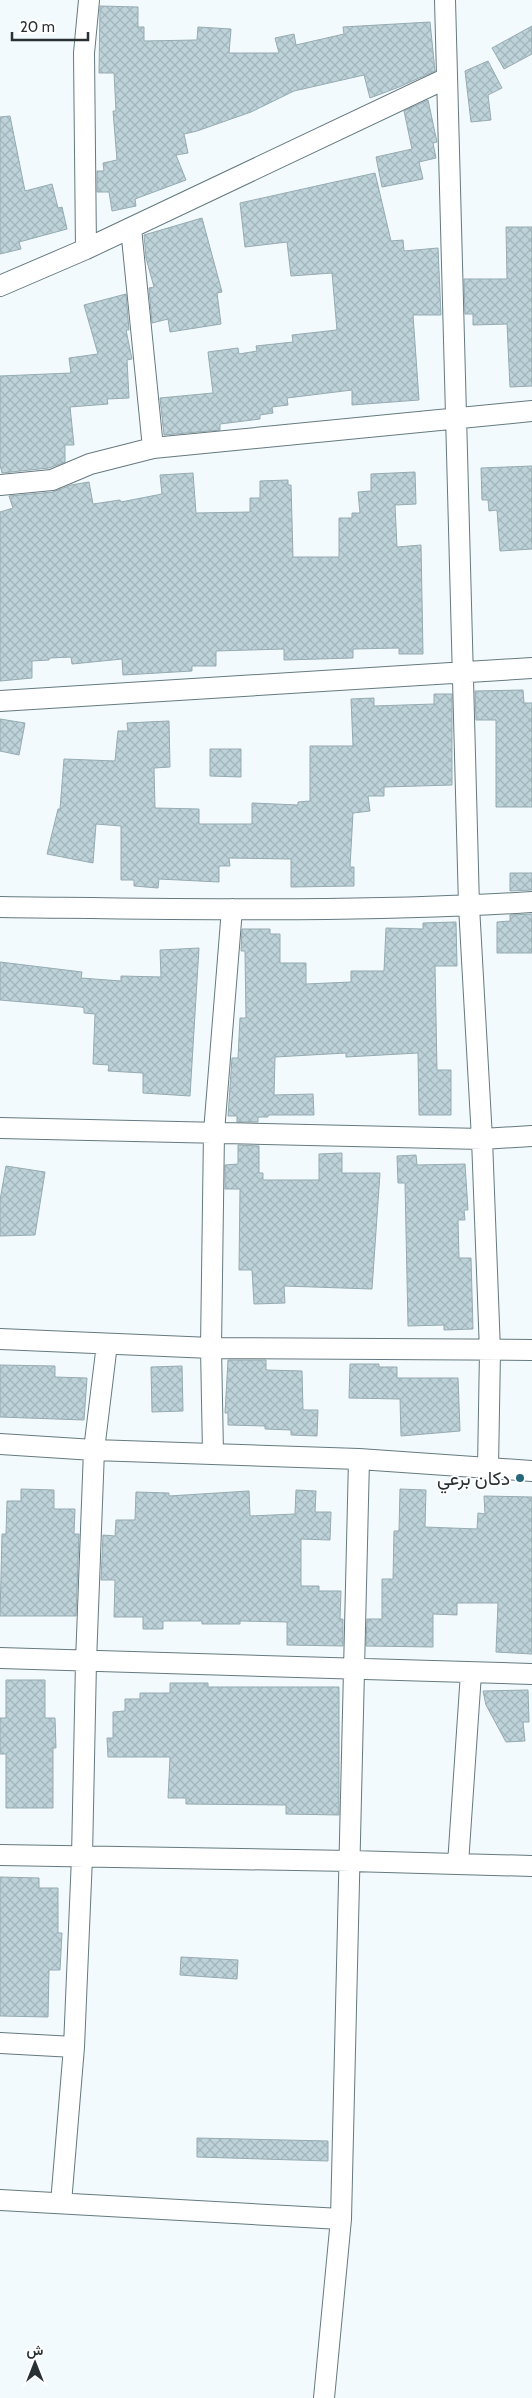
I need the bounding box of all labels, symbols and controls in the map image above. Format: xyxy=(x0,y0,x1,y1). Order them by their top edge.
scale bar xyxy=(12,10,89,42)
text: 20 m xyxy=(20,18,55,36)
place label: دكان برعي xyxy=(437,1467,510,1494)
marker: دكان برعي xyxy=(514,1472,526,1484)
north arrow xyxy=(10,2338,60,2388)
text: ش xyxy=(27,2341,44,2359)

